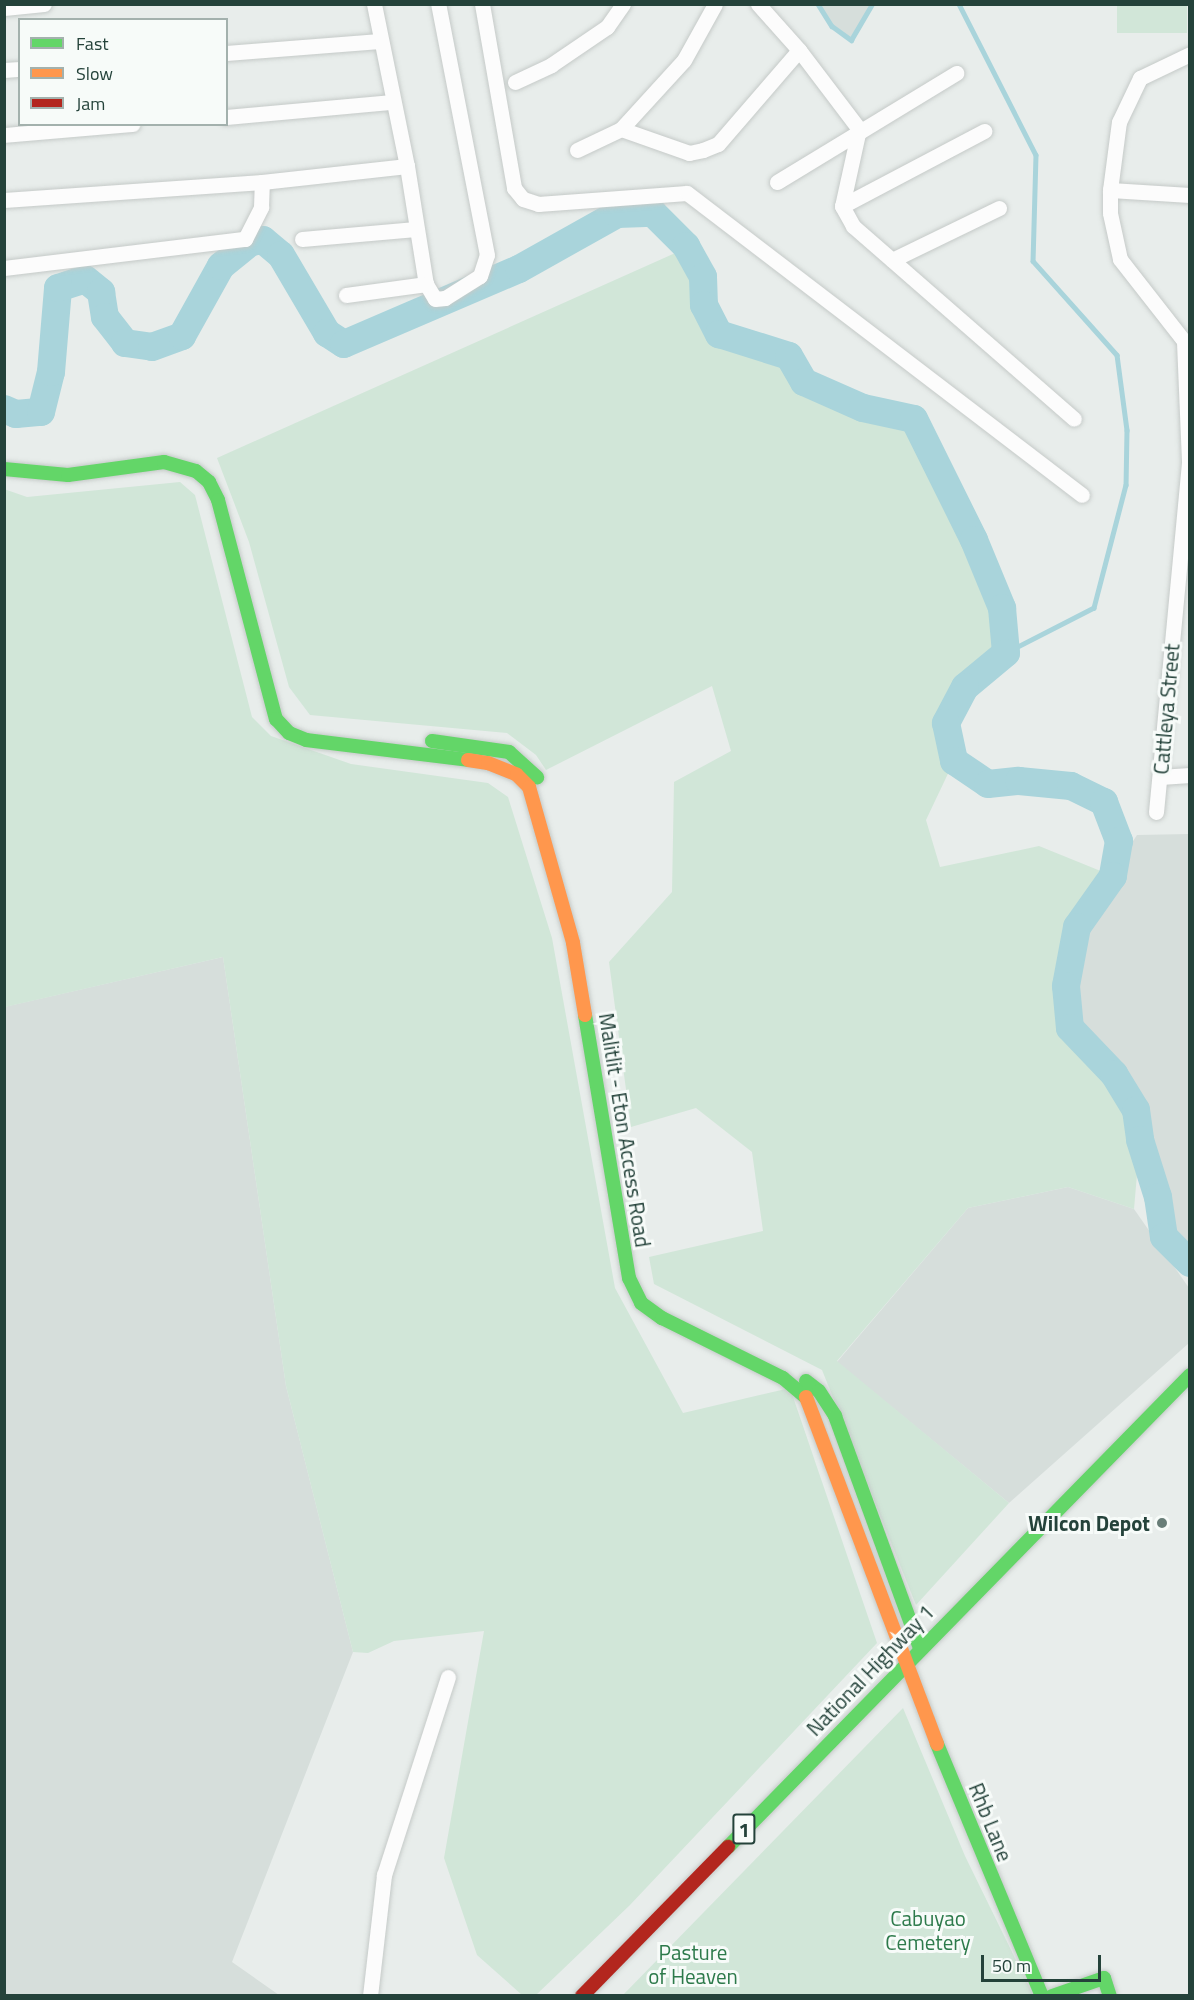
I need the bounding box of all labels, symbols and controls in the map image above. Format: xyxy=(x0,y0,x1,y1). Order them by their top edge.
legend xyxy=(18,18,228,126)
text: Fast xyxy=(76,30,109,57)
text: Slow xyxy=(76,60,113,87)
text: Jam xyxy=(76,90,105,117)
street label: Cattleya Street xyxy=(1148,643,1184,775)
street label: Malitlit - Eton Access Road xyxy=(594,1011,656,1249)
place label: Wilcon Depot xyxy=(1028,1510,1150,1536)
marker: Wilcon Depot xyxy=(1155,1516,1169,1530)
street label: National Highway 1 xyxy=(801,1599,939,1741)
street label: Rhb Lane xyxy=(964,1779,1018,1865)
road number: 1 xyxy=(732,1812,756,1846)
park label: Cabuyao Cemetery xyxy=(885,1905,971,1955)
park label: Pasture of Heaven xyxy=(648,1939,738,1989)
scale bar xyxy=(984,1943,1104,1981)
text: 50 m xyxy=(992,1952,1031,1979)

